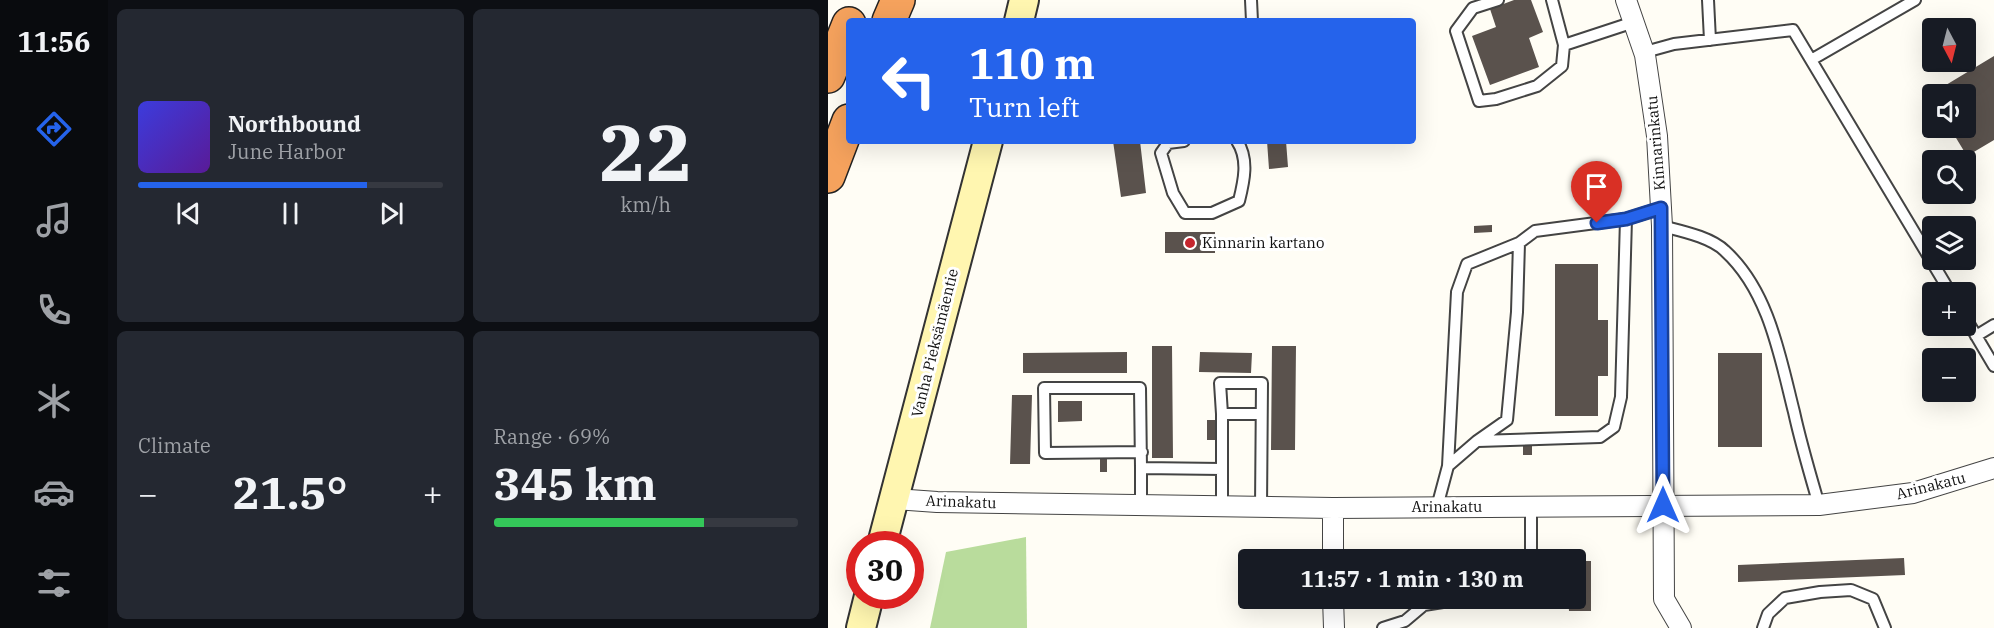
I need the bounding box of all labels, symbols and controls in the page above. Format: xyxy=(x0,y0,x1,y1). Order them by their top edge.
north arrow xyxy=(1922,18,1976,72)
map controls xyxy=(1922,18,1976,402)
text: 11:56 xyxy=(18,24,90,59)
text: 110 m xyxy=(969,36,1095,91)
icon: left xyxy=(870,42,948,120)
button: sound xyxy=(1922,84,1976,138)
text: Turn left xyxy=(969,89,1080,124)
street label: Kinnarinkatu xyxy=(1642,95,1669,191)
text: 22 xyxy=(599,101,693,202)
icon: directions xyxy=(33,108,75,150)
text: Northbound xyxy=(228,109,361,138)
text: June Harbor xyxy=(228,138,345,165)
button: search xyxy=(1922,150,1976,204)
pin xyxy=(1571,161,1622,223)
icon: arrive xyxy=(1580,170,1613,203)
text: km/h xyxy=(620,191,671,218)
icon: previous xyxy=(172,197,205,230)
icon: pause xyxy=(274,197,307,230)
icon: next xyxy=(375,197,408,230)
icon: music xyxy=(33,199,75,241)
button: layers xyxy=(1922,216,1976,270)
place label: Kinnarin kartano xyxy=(1202,233,1324,252)
marker: Kinnarin kartano xyxy=(1183,236,1197,250)
street label: Vanha Pieksämäentie xyxy=(907,267,962,419)
button: + xyxy=(1922,282,1976,336)
icon: phone xyxy=(33,289,75,331)
button: − xyxy=(1922,348,1976,402)
icon: climate xyxy=(33,380,75,422)
text: Range · 69% xyxy=(494,423,610,450)
text: Climate xyxy=(138,432,211,459)
text: 345 km xyxy=(494,454,657,512)
text: 21.5° xyxy=(233,463,348,521)
street label: Arinakatu xyxy=(1894,468,1968,503)
icon: car xyxy=(33,471,75,513)
text: − xyxy=(138,472,158,515)
text: + xyxy=(423,472,443,515)
position arrow xyxy=(1631,473,1695,537)
street label: Arinakatu xyxy=(925,491,997,512)
street label: Arinakatu xyxy=(1412,497,1482,516)
speed limit sign: 30 xyxy=(846,531,924,609)
icon: filters xyxy=(33,562,75,604)
text: 11:57 · 1 min · 130 m xyxy=(1300,564,1524,593)

